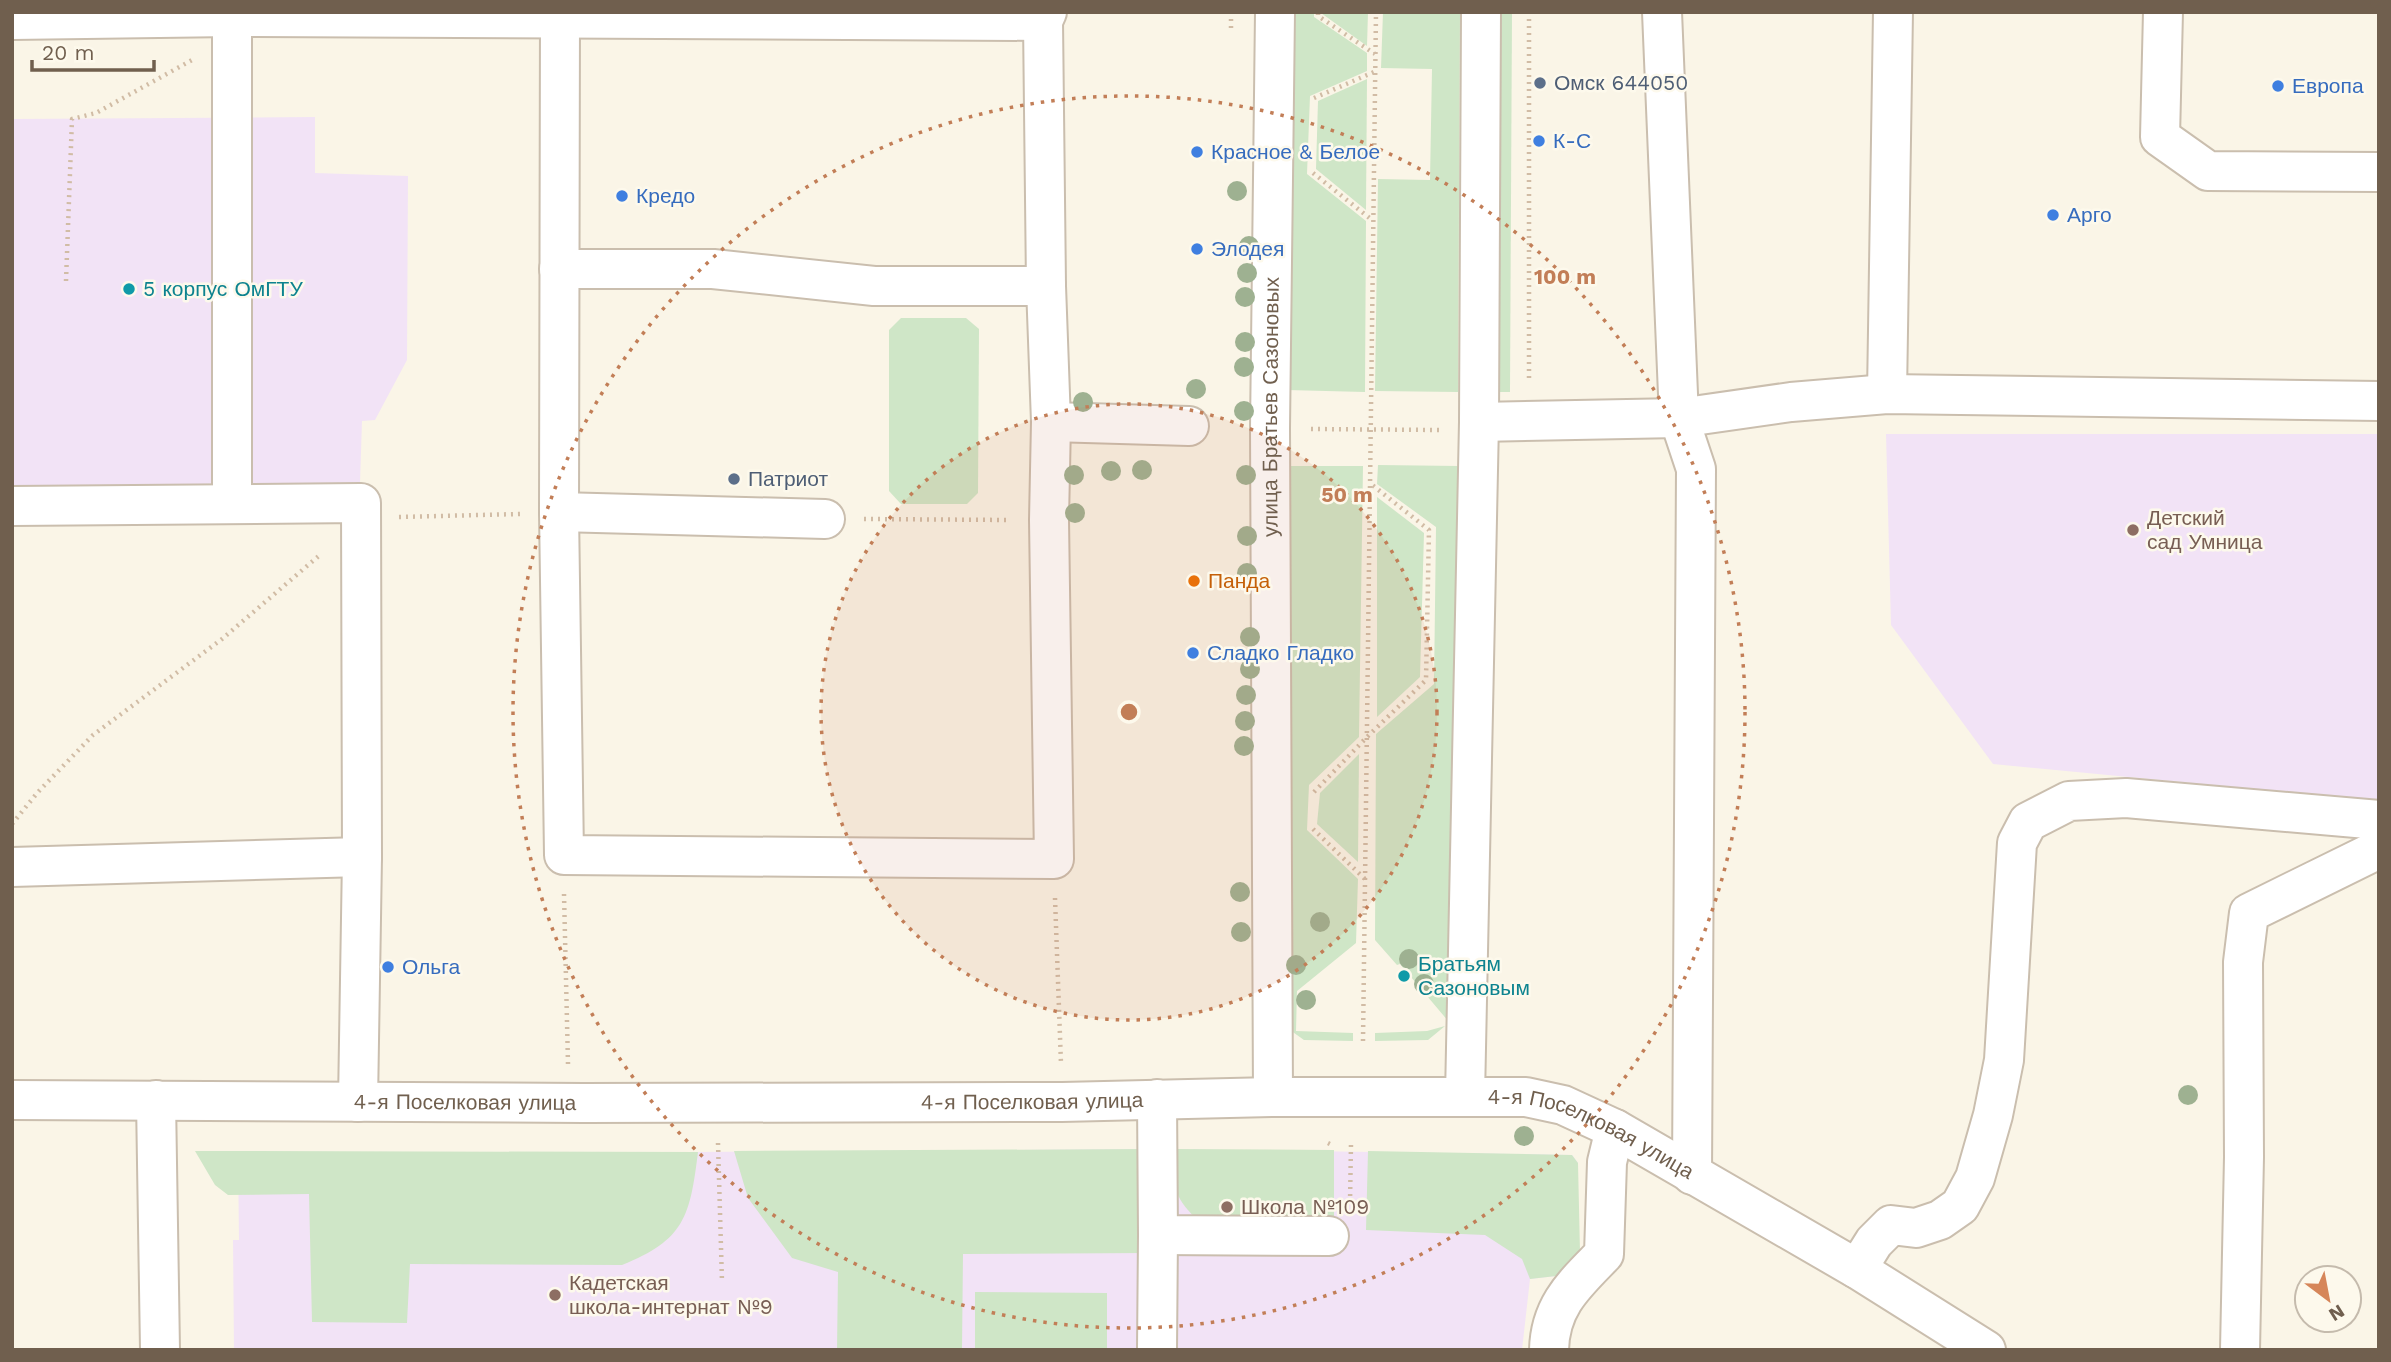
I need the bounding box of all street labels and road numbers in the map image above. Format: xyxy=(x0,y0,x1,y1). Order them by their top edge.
street label: улица Братьев Сазоновых xyxy=(1257,276,1284,537)
street label: 4-я Поселковая улица xyxy=(1488,1084,1699,1184)
street label: 4-я Поселковая улица xyxy=(921,1087,1144,1114)
street label: 4-я Поселковая улица xyxy=(354,1089,577,1115)

